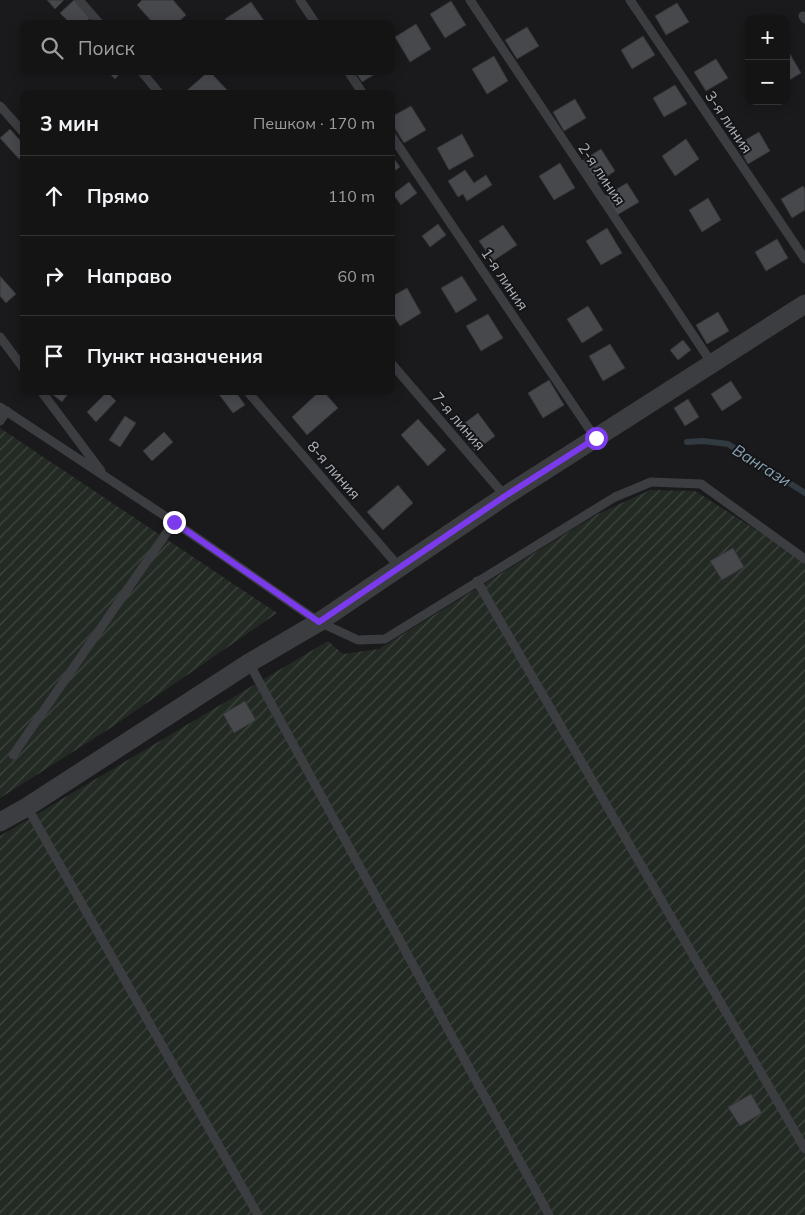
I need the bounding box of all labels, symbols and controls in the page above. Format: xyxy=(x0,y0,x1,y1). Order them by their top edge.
map controls xyxy=(745,15,790,105)
button: + xyxy=(745,15,790,60)
search box xyxy=(20,20,395,75)
icon: search xyxy=(38,34,66,62)
text: Поиск xyxy=(78,36,135,60)
button: − xyxy=(745,60,790,105)
street label: 3-я линия xyxy=(701,87,757,157)
text: 3 мин xyxy=(40,110,99,136)
text: Пешком · 170 m xyxy=(253,113,375,133)
street label: 2-я линия xyxy=(574,139,630,209)
icon: ahead xyxy=(40,182,68,210)
text: Прямо xyxy=(87,184,149,208)
text: 110 m xyxy=(328,186,375,206)
street label: 1-я линия xyxy=(477,244,533,314)
icon: right xyxy=(40,262,68,290)
text: Направо xyxy=(87,264,172,288)
text: 60 m xyxy=(338,266,375,286)
icon: arrive xyxy=(40,342,68,370)
text: Пункт назначения xyxy=(87,344,263,368)
street label: 7-я линия xyxy=(428,388,490,454)
route start xyxy=(585,427,608,450)
street label: 8-я линия xyxy=(303,437,365,503)
water label: Вангази xyxy=(729,439,795,491)
route end xyxy=(163,511,186,534)

